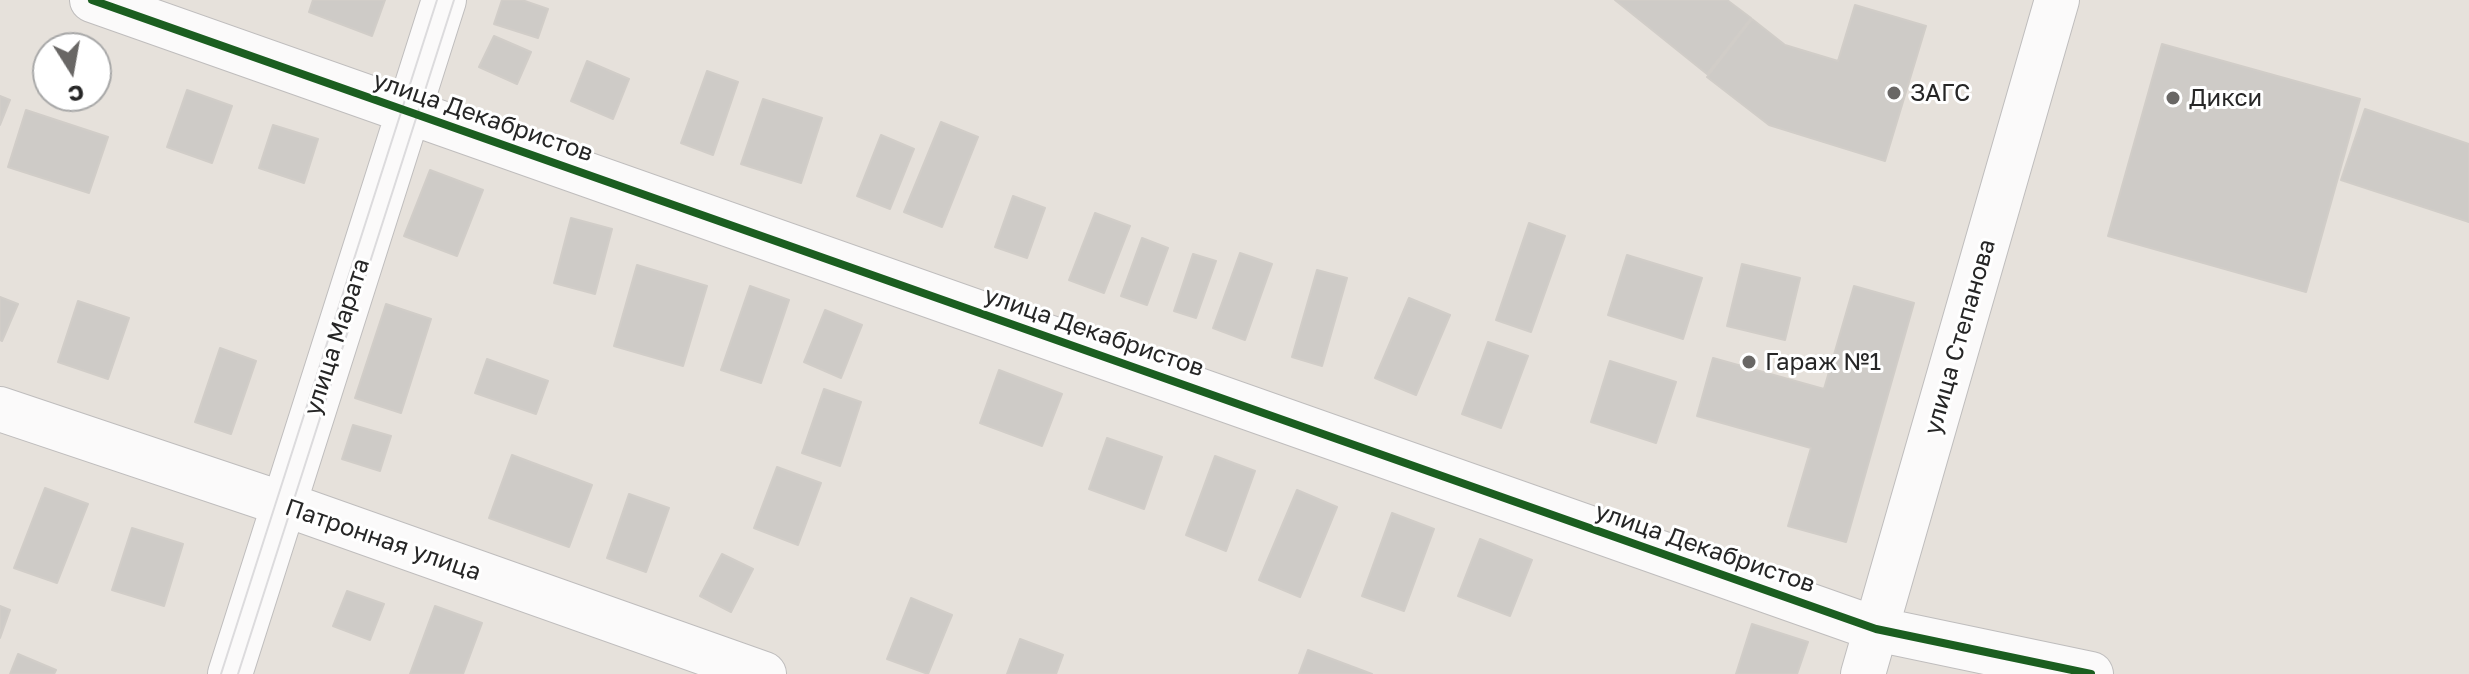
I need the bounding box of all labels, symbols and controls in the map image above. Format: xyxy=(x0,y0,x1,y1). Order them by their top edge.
north arrow xyxy=(32,32,112,112)
street label: улица Декабристов xyxy=(369,66,597,168)
text: С xyxy=(66,79,87,109)
place label: ЗАГС xyxy=(1910,79,1970,107)
marker: ЗАГС xyxy=(1885,84,1903,102)
place label: Дикси xyxy=(2189,84,2262,112)
marker: Дикси xyxy=(2164,89,2182,107)
street label: улица Степанова xyxy=(1918,236,2002,438)
street label: улица Марата xyxy=(298,255,376,419)
street label: улица Декабристов xyxy=(980,281,1208,383)
place label: Гараж №1 xyxy=(1765,348,1881,376)
marker: Гараж №1 xyxy=(1740,353,1758,371)
street label: Патронная улица xyxy=(281,493,485,587)
street label: улица Декабристов xyxy=(1591,497,1819,599)

